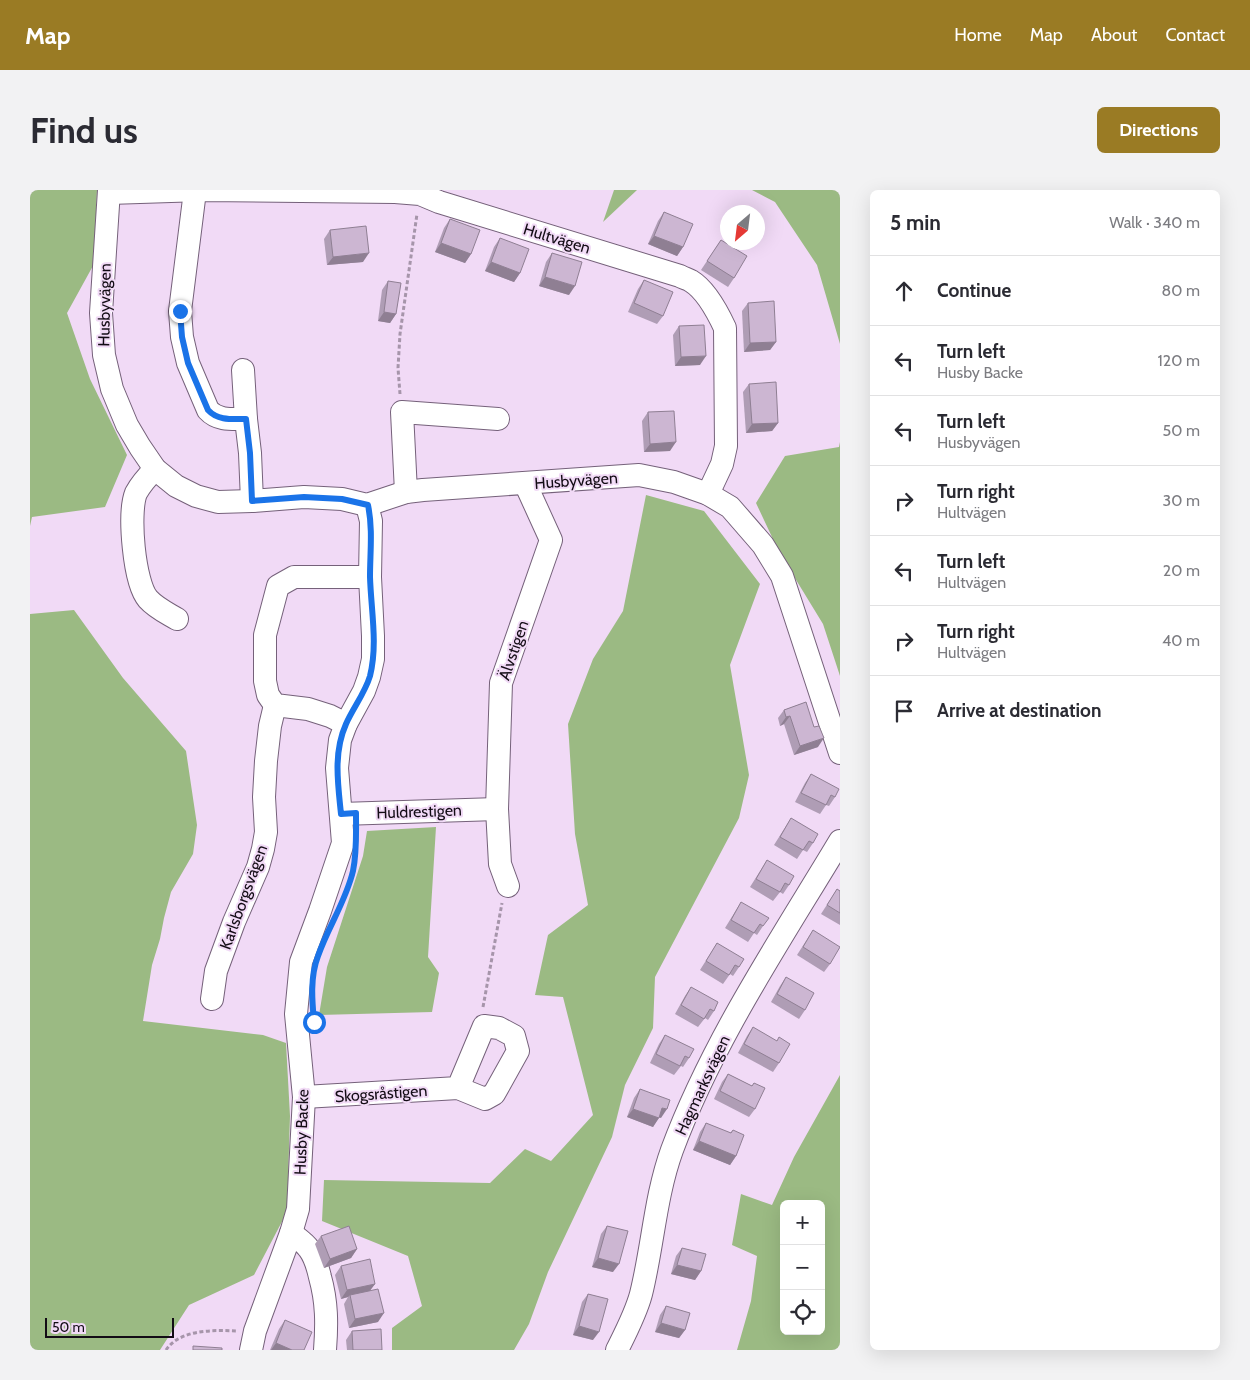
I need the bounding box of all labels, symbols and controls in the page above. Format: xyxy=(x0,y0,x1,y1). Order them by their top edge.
text: Map xyxy=(25,21,71,50)
text: Home xyxy=(954,24,1002,46)
text: Map xyxy=(1030,24,1063,46)
text: About xyxy=(1091,24,1137,46)
text: Contact xyxy=(1165,24,1225,46)
button: Directions xyxy=(1097,107,1220,153)
text: Find us xyxy=(30,109,138,152)
north arrow xyxy=(720,205,765,250)
text: 5 min xyxy=(890,210,941,235)
text: Walk · 340 m xyxy=(1109,213,1200,232)
street label: Hultvägen xyxy=(521,219,593,258)
street label: Husbyvägen xyxy=(94,263,115,347)
icon: ahead xyxy=(890,277,918,305)
text: Continue xyxy=(937,279,1011,302)
text: 80 m xyxy=(1162,281,1200,300)
route end xyxy=(169,300,192,323)
text: Turn left xyxy=(937,340,1005,363)
icon: left xyxy=(890,347,918,375)
text: 120 m xyxy=(1158,351,1200,370)
text: Husby Backe xyxy=(937,363,1023,382)
text: Turn left xyxy=(937,410,1005,433)
icon: left xyxy=(890,417,918,445)
text: 50 m xyxy=(1163,421,1200,440)
text: Husbyvägen xyxy=(937,433,1020,452)
street label: Husbyvägen xyxy=(534,468,618,493)
text: Turn right xyxy=(937,480,1015,503)
icon: right xyxy=(890,487,918,515)
text: 30 m xyxy=(1163,491,1200,510)
text: Hultvägen xyxy=(937,503,1006,522)
text: Turn left xyxy=(937,550,1005,573)
icon: left xyxy=(890,557,918,585)
text: 20 m xyxy=(1163,561,1200,580)
text: Hultvägen xyxy=(937,573,1006,592)
street label: Älvstigen xyxy=(494,618,533,682)
text: Turn right xyxy=(937,620,1015,643)
icon: right xyxy=(890,627,918,655)
text: 40 m xyxy=(1162,631,1200,650)
text: Hultvägen xyxy=(937,643,1006,662)
icon: arrive xyxy=(890,697,918,725)
text: Arrive at destination xyxy=(937,699,1101,722)
street label: Huldrestigen xyxy=(376,801,462,822)
street label: Karlsborgsvägen xyxy=(216,842,271,952)
route start xyxy=(303,1011,326,1034)
street label: Hagmarksvägen xyxy=(671,1032,734,1138)
street label: Skogsråstigen xyxy=(334,1081,428,1106)
street label: Husby Backe xyxy=(291,1089,312,1175)
map controls xyxy=(780,1200,825,1335)
button: + xyxy=(780,1200,825,1245)
button: − xyxy=(780,1245,825,1290)
button: locate xyxy=(780,1290,825,1335)
scale bar xyxy=(45,1315,174,1338)
text: 50 m xyxy=(52,1318,85,1336)

